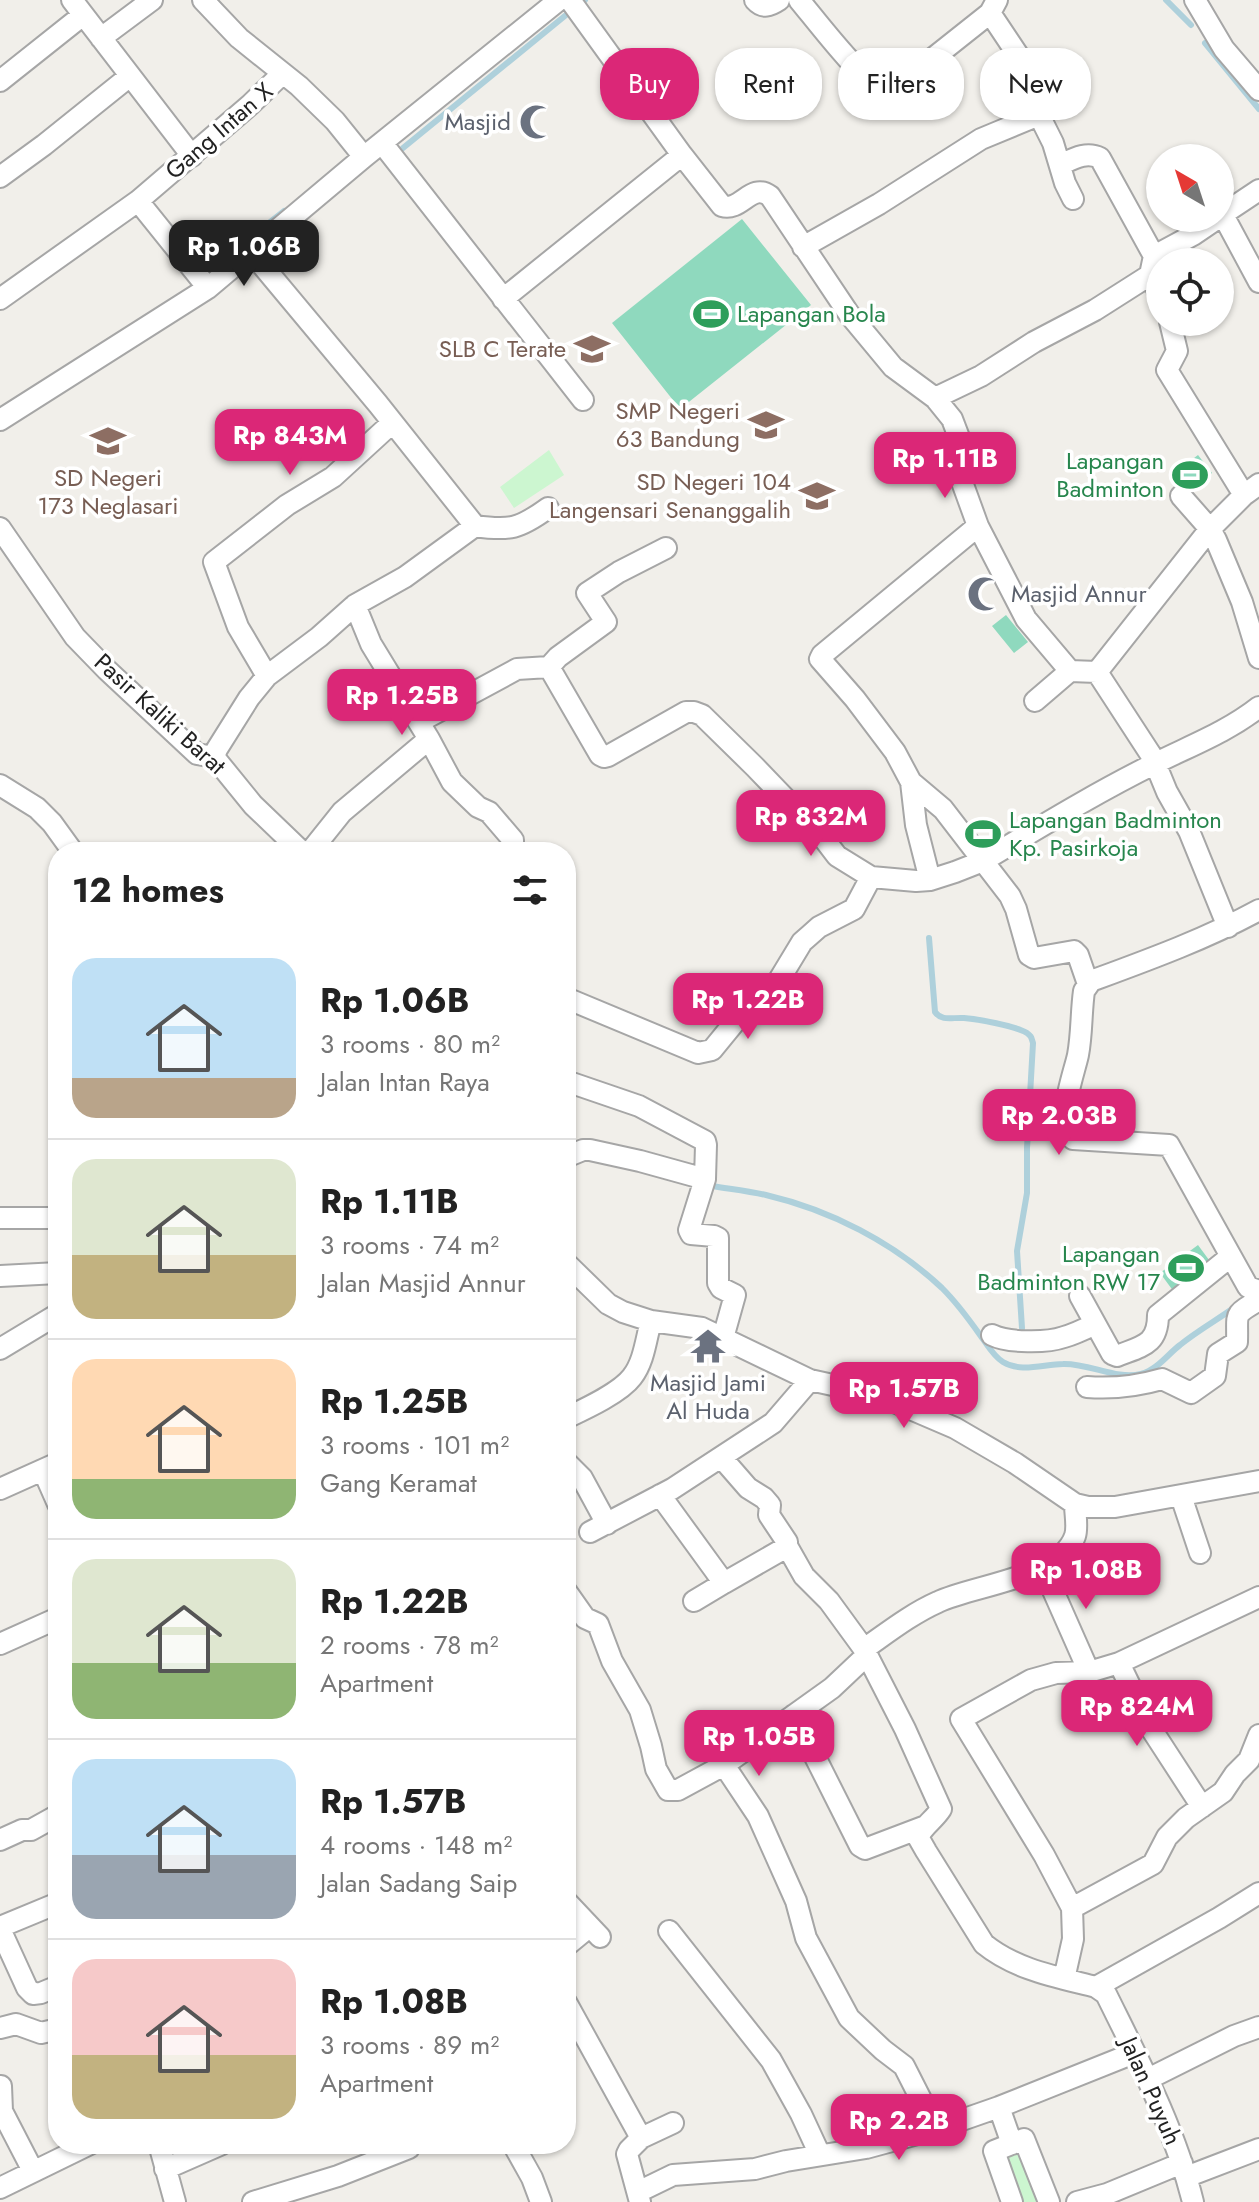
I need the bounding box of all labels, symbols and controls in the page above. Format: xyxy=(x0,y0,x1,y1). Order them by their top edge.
chip: Buy xyxy=(600,48,699,120)
chip: Rent xyxy=(715,48,822,120)
chip: Filters xyxy=(838,48,964,120)
chip: New xyxy=(980,48,1091,120)
street label: Gang Intan X xyxy=(157,73,281,187)
mosque icon: Masjid xyxy=(518,103,556,141)
place label: Masjid xyxy=(444,104,511,139)
north arrow xyxy=(1146,144,1234,232)
map controls xyxy=(1146,144,1234,336)
pin: Rp 1.06B xyxy=(161,220,327,288)
text: Rp 1.06B xyxy=(187,227,301,265)
button: locate xyxy=(1146,248,1234,336)
sports icon: Lapangan Bola xyxy=(692,295,730,333)
place label: Lapangan Bola xyxy=(737,296,886,331)
school or university icon: SLB C Terate xyxy=(573,330,611,368)
place label: SLB C Terate xyxy=(439,331,566,366)
place label: SMP Negeri 63 Bandung xyxy=(616,393,740,456)
school or university icon: SMP Negeri 63 Bandung xyxy=(747,406,785,444)
pin: Rp 843M xyxy=(216,409,364,477)
text: Rp 843M xyxy=(233,416,347,454)
school or university icon: SD Negeri 173 Neglasari xyxy=(89,422,127,460)
pin: Rp 1.11B xyxy=(862,432,1028,500)
text: Rp 1.11B xyxy=(892,439,998,477)
place label: Lapangan Badminton xyxy=(1056,443,1164,506)
sports icon: Lapangan Badminton xyxy=(1171,456,1209,494)
place label: SD Negeri 173 Neglasari xyxy=(37,460,179,523)
place label: SD Negeri 104 Langensari Senanggalih xyxy=(549,464,791,527)
school or university icon: SD Negeri 104 Langensari Senanggalih xyxy=(798,477,836,515)
mosque icon: Masjid Annur xyxy=(966,575,1004,613)
place label: Masjid Annur xyxy=(1011,576,1147,611)
street label: Pasir Kaliki Barat xyxy=(87,645,234,783)
pin: Rp 1.25B xyxy=(319,669,485,737)
text: Rp 1.25B xyxy=(345,676,459,714)
pin: Rp 832M xyxy=(737,790,885,858)
text: Rp 832M xyxy=(754,797,868,835)
place label: Lapangan Badminton Kp. Pasirkoja xyxy=(1009,802,1222,865)
sports icon: Lapangan Badminton Kp. Pasirkoja xyxy=(964,815,1002,853)
text: 12 homes xyxy=(72,866,224,915)
icon: filters xyxy=(508,868,552,912)
pin: Rp 1.22B xyxy=(665,973,831,1041)
text: Rp 1.06B xyxy=(320,976,469,1025)
text: Rp 1.22B xyxy=(691,980,805,1018)
icon: home xyxy=(136,990,232,1086)
text: 3 rooms · 80 m² xyxy=(320,1025,500,1063)
text: Jalan Intan Raya xyxy=(320,1063,490,1101)
pin: Rp 2.03B xyxy=(976,1089,1142,1157)
text: Rp 2.03B xyxy=(1001,1096,1117,1134)
text: Rp 1.11B xyxy=(320,1177,459,1226)
icon: home xyxy=(136,1191,232,1287)
text: 3 rooms · 74 m² xyxy=(320,1226,499,1264)
place label: Lapangan Badminton RW 17 xyxy=(977,1236,1160,1299)
sports icon: Lapangan Badminton RW 17 xyxy=(1167,1249,1205,1287)
text: Jalan Masjid Annur xyxy=(320,1264,526,1302)
temple icon: Masjid Jami Al Huda xyxy=(689,1327,727,1365)
pin: Rp 1.57B xyxy=(821,1362,987,1430)
place label: Masjid Jami Al Huda xyxy=(650,1365,766,1428)
text: Rp 1.57B xyxy=(848,1369,960,1407)
text: Rp 1.25B xyxy=(320,1377,468,1426)
icon: home xyxy=(136,1391,232,1487)
text: 3 rooms · 101 m² xyxy=(320,1426,509,1464)
text: Gang Keramat xyxy=(320,1464,477,1502)
pin: Rp 1.08B xyxy=(1003,1543,1169,1611)
text: Rp 1.08B xyxy=(1029,1550,1143,1588)
text: Rp 1.22B xyxy=(320,1577,469,1626)
icon: home xyxy=(136,1591,232,1687)
text: 2 rooms · 78 m² xyxy=(320,1626,499,1664)
text: Apartment xyxy=(320,1664,433,1702)
pin: Rp 824M xyxy=(1063,1680,1211,1748)
text: Rp 824M xyxy=(1079,1687,1195,1725)
pin: Rp 1.05B xyxy=(676,1710,842,1778)
text: Rp 1.05B xyxy=(702,1717,816,1755)
text: Rp 1.57B xyxy=(320,1777,466,1826)
icon: home xyxy=(136,1791,232,1887)
text: 4 rooms · 148 m² xyxy=(320,1826,512,1864)
text: Jalan Sadang Saip xyxy=(320,1864,517,1902)
text: Rp 1.08B xyxy=(320,1977,468,2026)
icon: home xyxy=(136,1991,232,2087)
text: 3 rooms · 89 m² xyxy=(320,2026,499,2064)
street label: Jalan Puyuh xyxy=(1111,2028,1191,2151)
text: Apartment xyxy=(320,2064,433,2102)
pin: Rp 2.2B xyxy=(825,2094,973,2162)
text: Rp 2.2B xyxy=(849,2101,949,2139)

